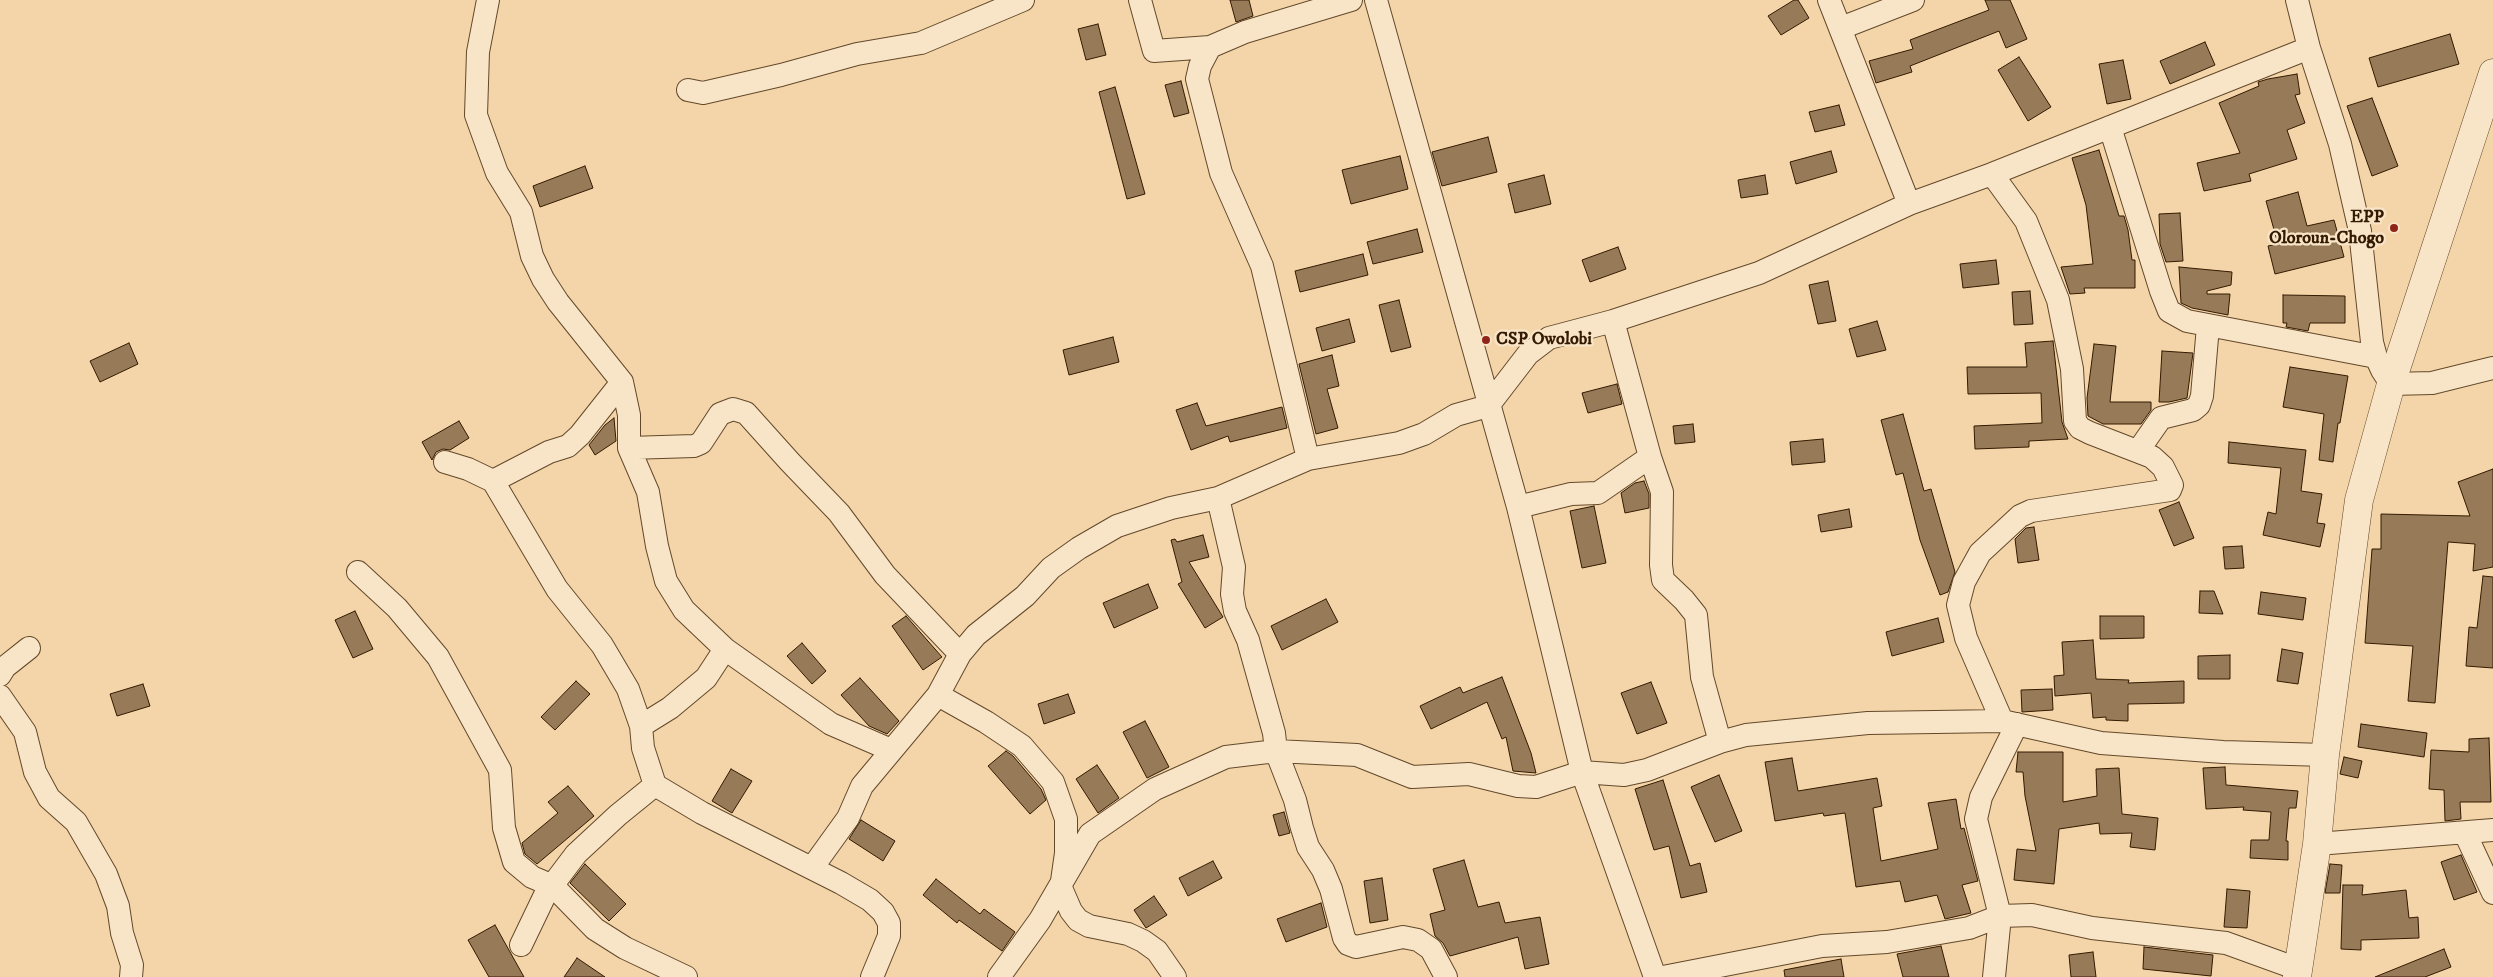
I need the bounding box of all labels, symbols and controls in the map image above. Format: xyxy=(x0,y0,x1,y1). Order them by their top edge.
place label: EPP Oloroun-Chogo xyxy=(2269,207,2384,250)
marker: EPP Oloroun-Chogo xyxy=(2388,222,2400,234)
place label: CSP Owolobi xyxy=(1496,329,1592,351)
marker: CSP Owolobi xyxy=(1480,334,1492,346)

